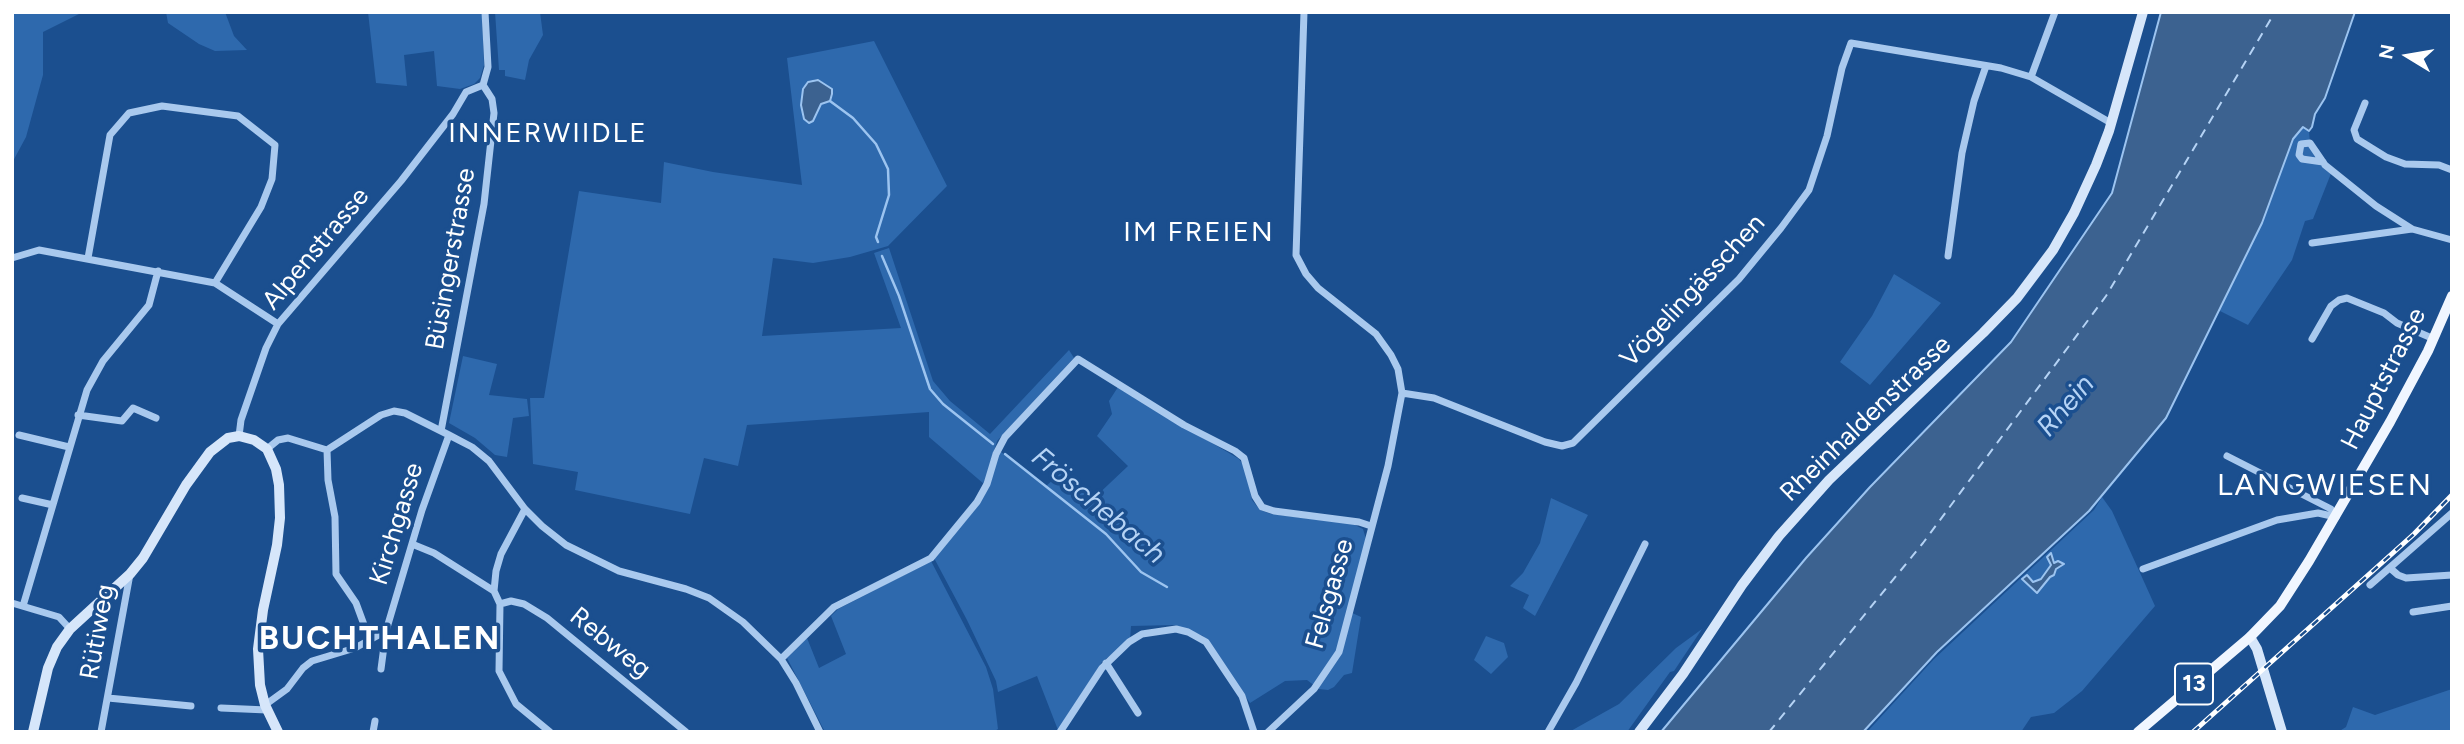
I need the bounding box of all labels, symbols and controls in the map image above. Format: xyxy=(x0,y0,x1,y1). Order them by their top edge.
north arrow xyxy=(2373,21,2443,91)
text: N xyxy=(2374,42,2400,61)
district label: INNERWIIDLE xyxy=(450,117,646,151)
street label: Büsingerstrasse xyxy=(420,166,482,352)
street label: Alpenstrasse xyxy=(256,182,376,316)
street label: Vögelingässchen xyxy=(1614,208,1772,374)
district label: IM FREIEN xyxy=(1124,216,1274,250)
street label: Hauptstrasse xyxy=(2335,303,2433,455)
street label: Rheinhaldenstrasse xyxy=(1774,330,1958,508)
water label: Rhein xyxy=(2030,368,2102,444)
water label: Fröschebach xyxy=(1024,441,1172,571)
street label: Kirchgasse xyxy=(364,459,430,589)
district label: LANGWIESEN xyxy=(2218,468,2432,504)
street label: Felsgasse xyxy=(1299,535,1361,653)
street label: Rütiweg xyxy=(74,582,122,682)
street label: Rebweg xyxy=(563,601,657,685)
district label: BUCHTHALEN xyxy=(260,619,500,659)
road number: 13 xyxy=(2175,664,2213,704)

